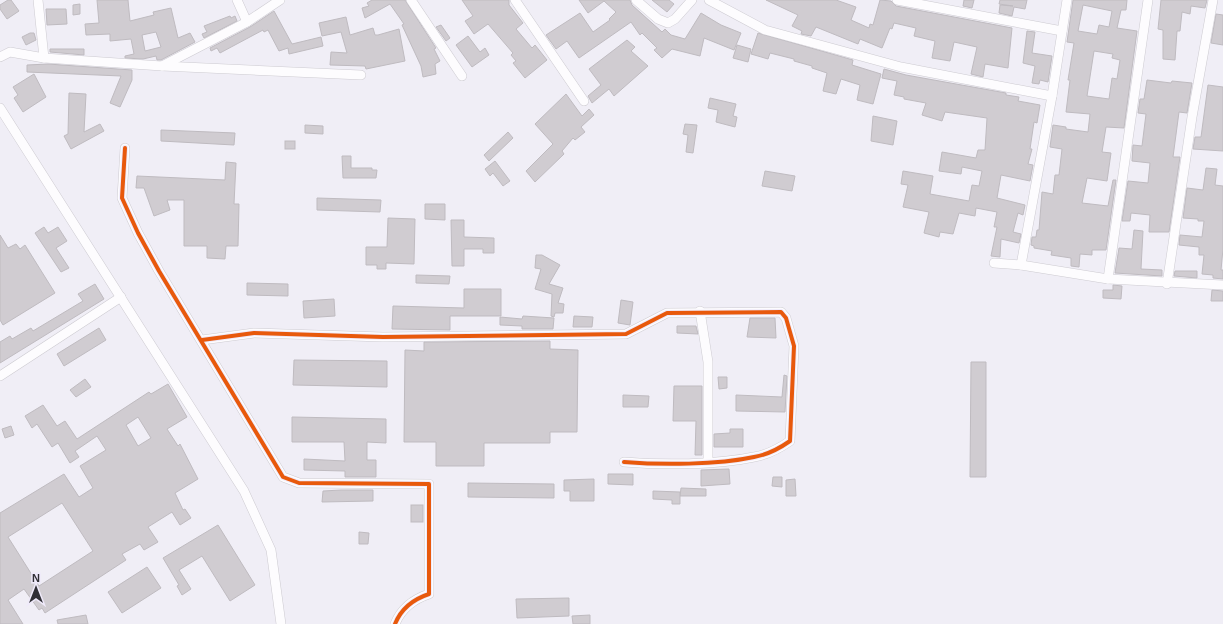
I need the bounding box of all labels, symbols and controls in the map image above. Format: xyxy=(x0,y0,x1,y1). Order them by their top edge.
north arrow xyxy=(16,568,56,608)
text: N xyxy=(32,572,40,584)

